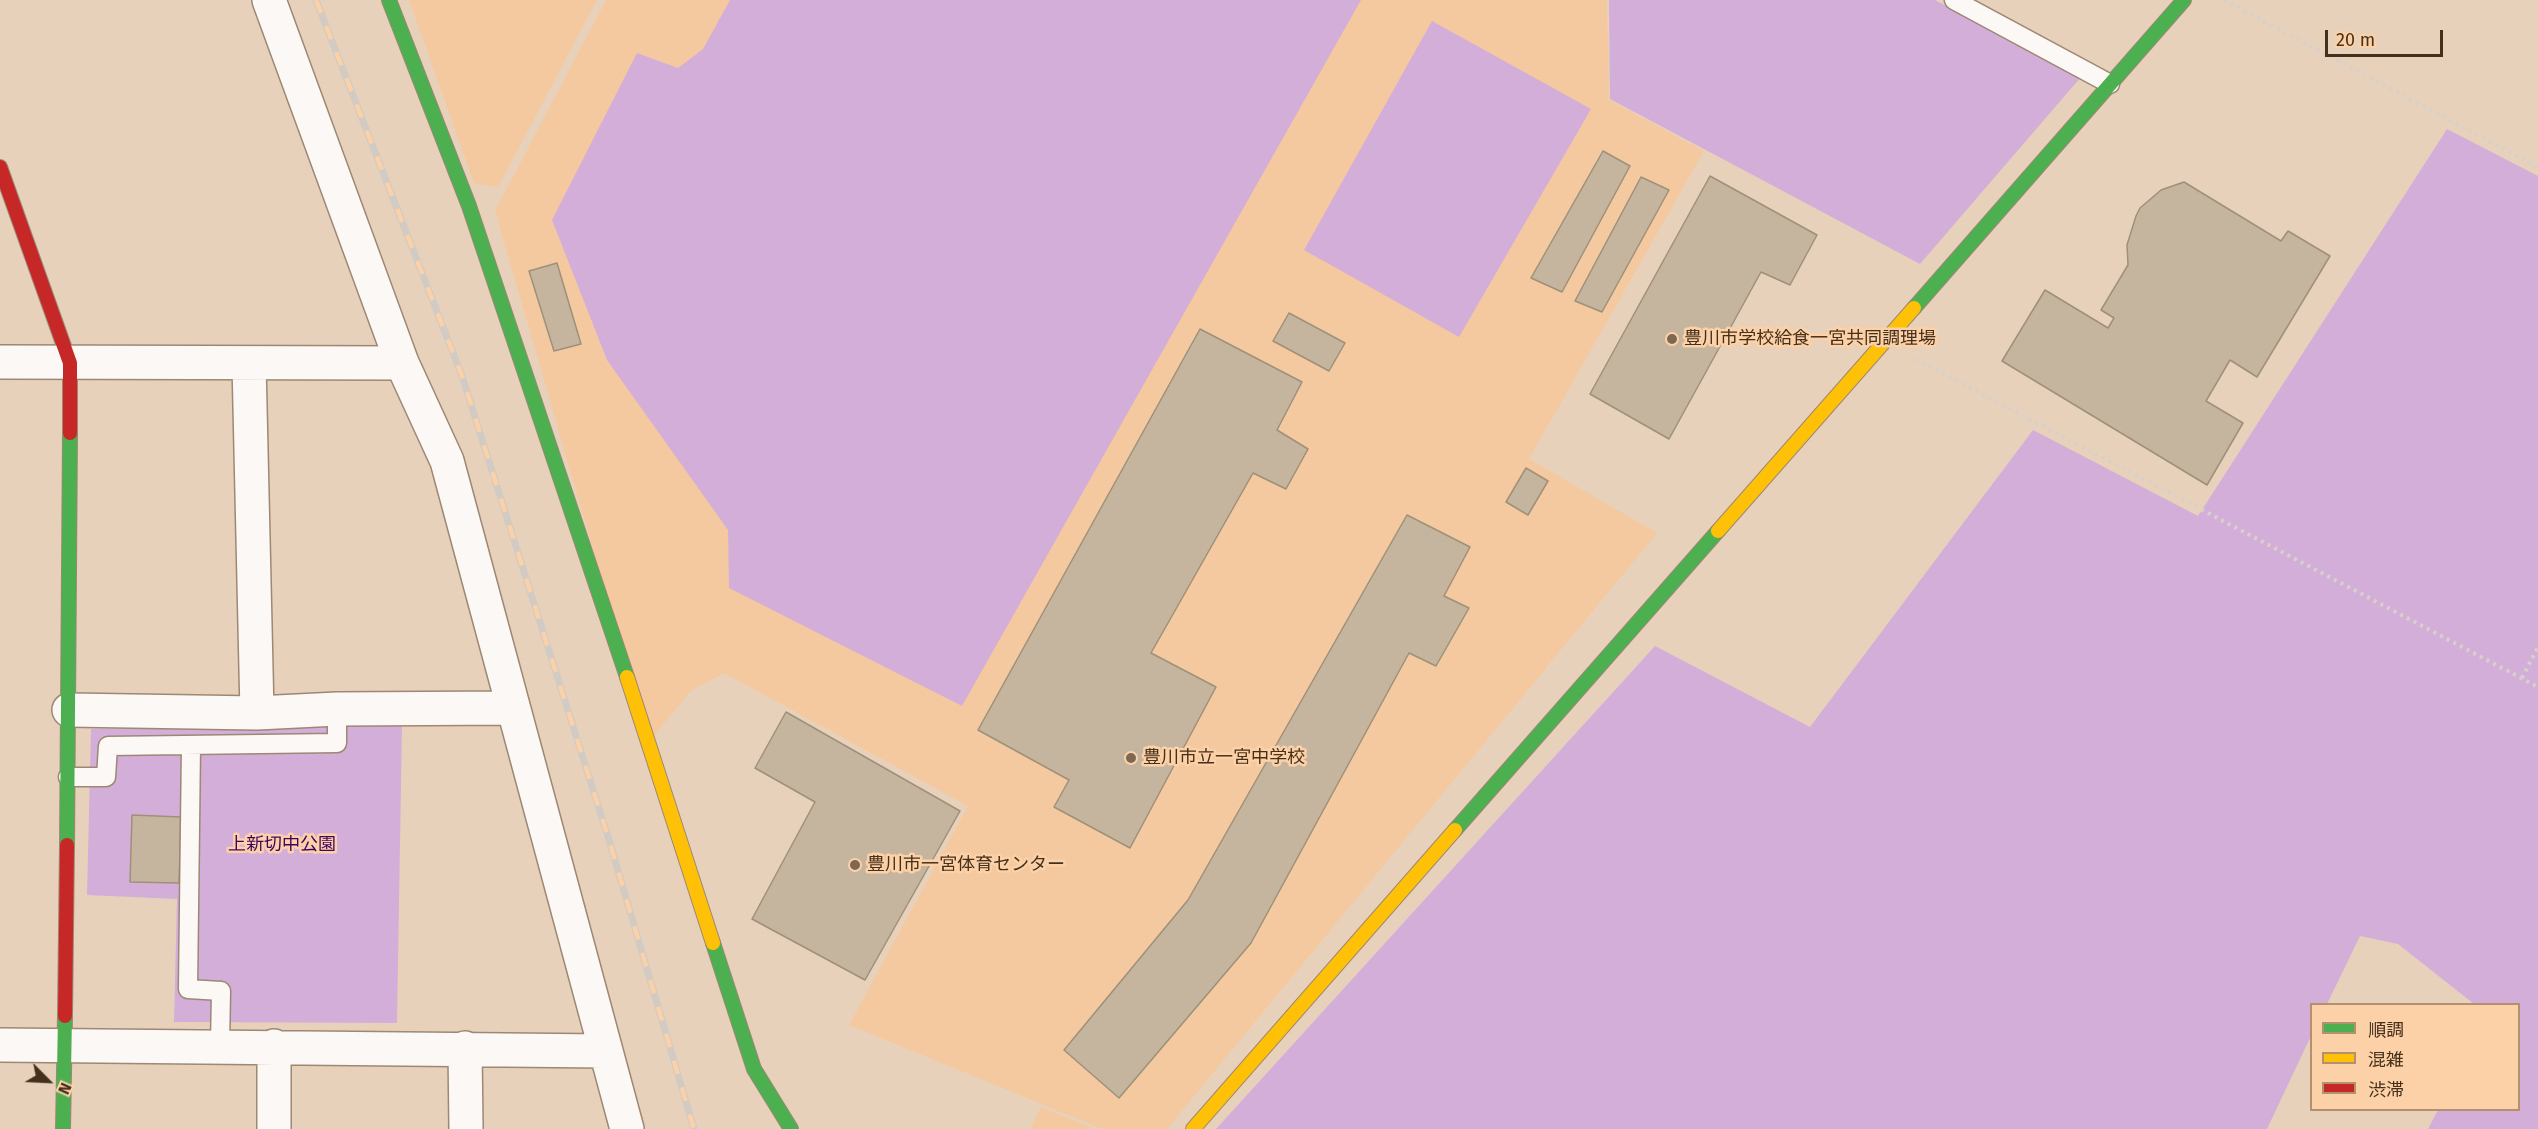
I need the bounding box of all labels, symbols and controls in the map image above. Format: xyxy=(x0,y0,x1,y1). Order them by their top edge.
scale bar xyxy=(2328,18,2446,56)
text: 20 m xyxy=(2336,29,2375,51)
place label: 豊川市学校給食一宮共同調理場 xyxy=(1684,328,1936,350)
marker: 豊川市学校給食一宮共同調理場 xyxy=(1665,332,1679,346)
place label: 豊川市立一宮中学校 xyxy=(1143,747,1305,769)
marker: 豊川市立一宮中学校 xyxy=(1124,751,1138,765)
park label: 上新切中公園 xyxy=(228,834,336,856)
place label: 豊川市一宮体育センター xyxy=(867,854,1065,876)
marker: 豊川市一宮体育センター xyxy=(848,858,862,872)
legend xyxy=(2310,1003,2520,1111)
text: 順調 xyxy=(2368,1019,2404,1041)
text: 混雑 xyxy=(2368,1049,2404,1071)
north arrow xyxy=(18,1051,78,1111)
text: 渋滞 xyxy=(2368,1079,2404,1101)
text: N xyxy=(54,1080,76,1097)

